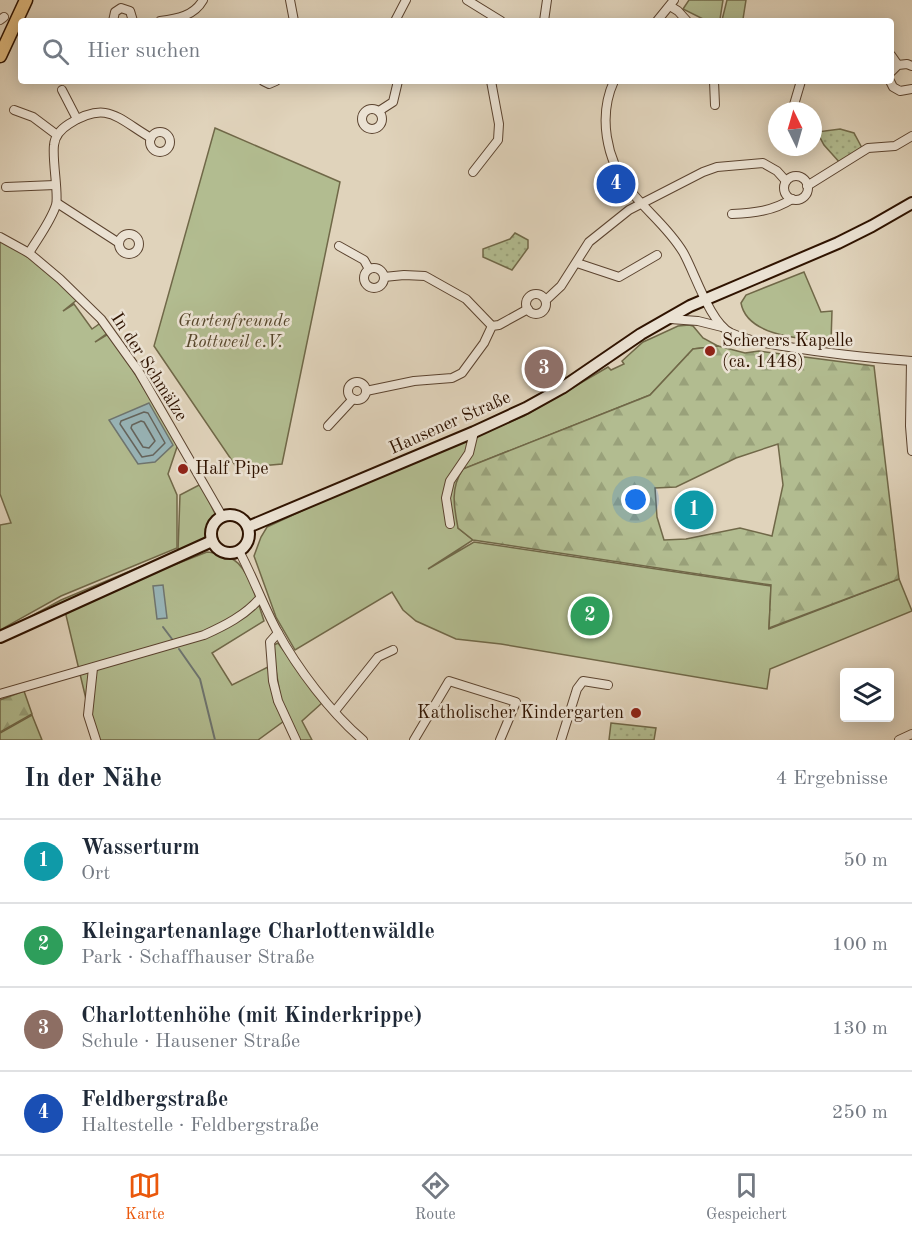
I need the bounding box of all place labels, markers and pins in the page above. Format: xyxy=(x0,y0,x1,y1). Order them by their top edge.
pin: 4 xyxy=(596,162,636,207)
place label: Scherers Kapelle (ca. 1448) xyxy=(722,332,853,371)
marker: Scherers Kapelle (ca. 1448) xyxy=(703,344,717,358)
pin: 3 xyxy=(524,346,564,392)
place label: Half Pipe xyxy=(195,460,269,478)
marker: Half Pipe xyxy=(176,462,190,476)
pin: 1 xyxy=(674,488,714,532)
pin: 2 xyxy=(570,594,610,638)
place label: Katholischer Kindergarten xyxy=(417,704,624,722)
marker: Katholischer Kindergarten xyxy=(629,706,643,720)

